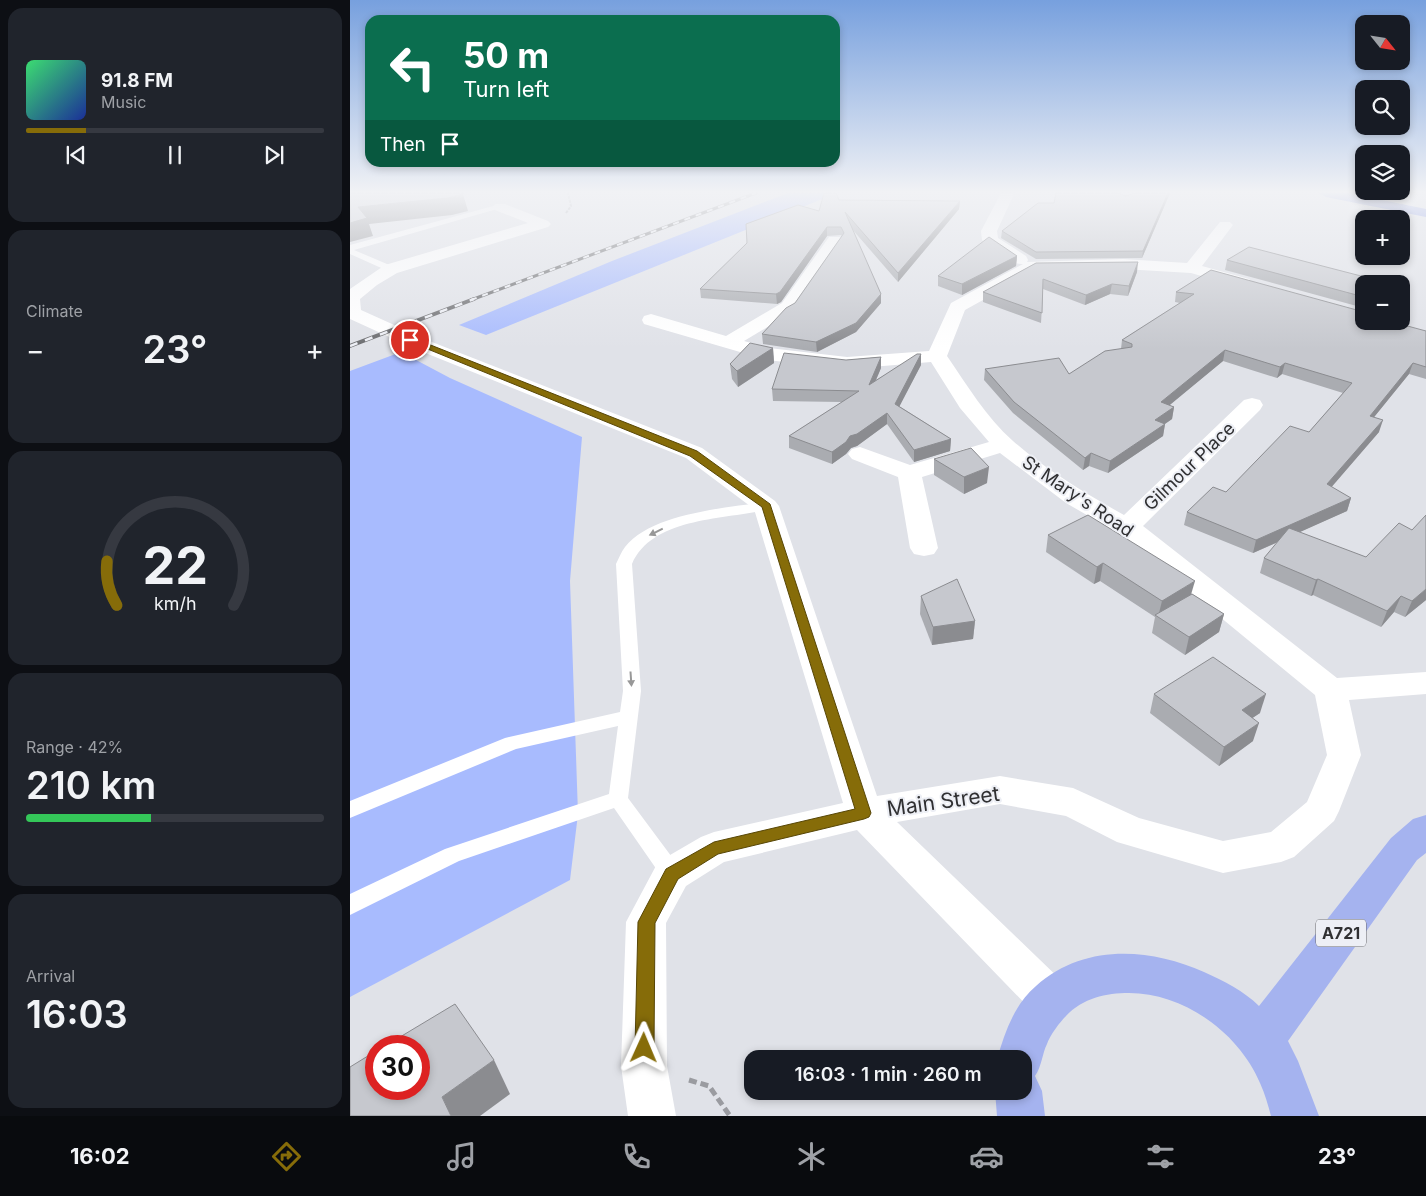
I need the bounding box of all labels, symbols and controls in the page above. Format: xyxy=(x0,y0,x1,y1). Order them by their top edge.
north arrow xyxy=(1355,15,1410,70)
map controls xyxy=(1355,15,1410,330)
text: 50 m xyxy=(463,34,549,76)
icon: left xyxy=(380,35,445,100)
text: 91.8 FM xyxy=(101,69,173,92)
text: Turn left xyxy=(463,76,549,102)
button: search xyxy=(1355,80,1410,135)
text: Music xyxy=(101,92,146,112)
icon: arrive xyxy=(436,130,464,158)
text: Then xyxy=(380,133,426,156)
icon: previous xyxy=(62,141,90,169)
icon: pause xyxy=(161,141,189,169)
icon: next xyxy=(260,141,288,169)
button: layers xyxy=(1355,145,1410,200)
button: + xyxy=(1355,210,1410,265)
button: − xyxy=(1355,275,1410,330)
text: Climate xyxy=(26,301,83,321)
pin xyxy=(389,319,431,361)
text: 23° xyxy=(143,326,207,372)
icon: arrive xyxy=(396,326,424,354)
text: − xyxy=(26,333,45,367)
text: + xyxy=(305,333,324,367)
street label: Gilmour Place xyxy=(1139,417,1239,515)
street label: St Mary's Road xyxy=(1018,451,1138,541)
one-way arrow xyxy=(649,528,663,536)
text: 22 xyxy=(142,534,208,597)
text: km/h xyxy=(154,593,196,614)
one-way arrow xyxy=(628,671,636,687)
text: Range · 42% xyxy=(26,737,123,757)
text: 210 km xyxy=(26,762,156,808)
street label: Main Street xyxy=(885,781,1001,821)
road number: A721 xyxy=(1316,920,1366,946)
text: Arrival xyxy=(26,966,75,986)
text: 16:03 xyxy=(26,991,128,1037)
position arrow xyxy=(617,1021,669,1073)
speed limit sign: 30 xyxy=(365,1035,430,1100)
text: 16:03 · 1 min · 260 m xyxy=(794,1063,982,1086)
icon: directions xyxy=(269,1139,304,1174)
icon: music xyxy=(444,1139,479,1174)
icon: phone xyxy=(619,1139,654,1174)
icon: climate xyxy=(794,1139,829,1174)
icon: car xyxy=(969,1139,1004,1174)
icon: filters xyxy=(1143,1139,1178,1174)
text: 16:02 xyxy=(70,1143,130,1169)
text: 23° xyxy=(1318,1143,1356,1169)

